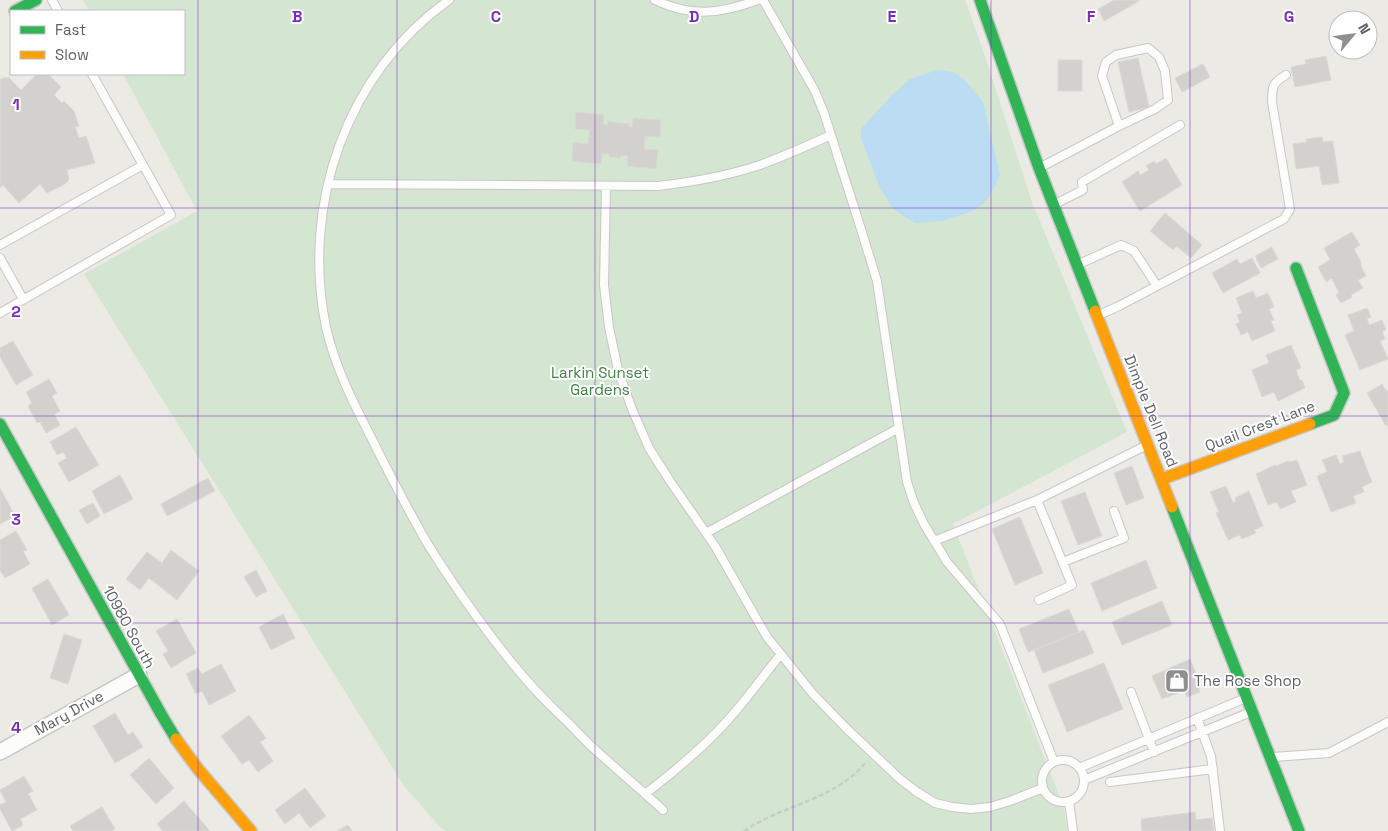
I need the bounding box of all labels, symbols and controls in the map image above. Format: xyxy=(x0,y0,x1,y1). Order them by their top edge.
text: B xyxy=(292,6,302,27)
text: C xyxy=(491,6,501,27)
text: D xyxy=(689,6,699,27)
text: E xyxy=(888,6,897,27)
text: F xyxy=(1087,6,1096,27)
text: G xyxy=(1284,6,1294,27)
legend xyxy=(10,10,185,75)
north arrow xyxy=(1328,10,1378,60)
text: Fast xyxy=(55,20,86,39)
text: N xyxy=(1354,20,1375,37)
text: Slow xyxy=(55,45,89,64)
text: 1 xyxy=(12,94,20,115)
text: 2 xyxy=(11,301,21,322)
street label: Dimple Dell Road xyxy=(1120,352,1183,470)
park label: Larkin Sunset Gardens xyxy=(551,363,649,399)
street label: Quail Crest Lane xyxy=(1202,396,1318,455)
text: 3 xyxy=(11,509,21,530)
street label: 10980 South xyxy=(99,582,160,671)
shop icon: The Rose Shop xyxy=(1164,668,1190,694)
place label: The Rose Shop xyxy=(1194,671,1301,690)
street label: Mary Drive xyxy=(31,686,107,739)
text: 4 xyxy=(11,717,21,738)

